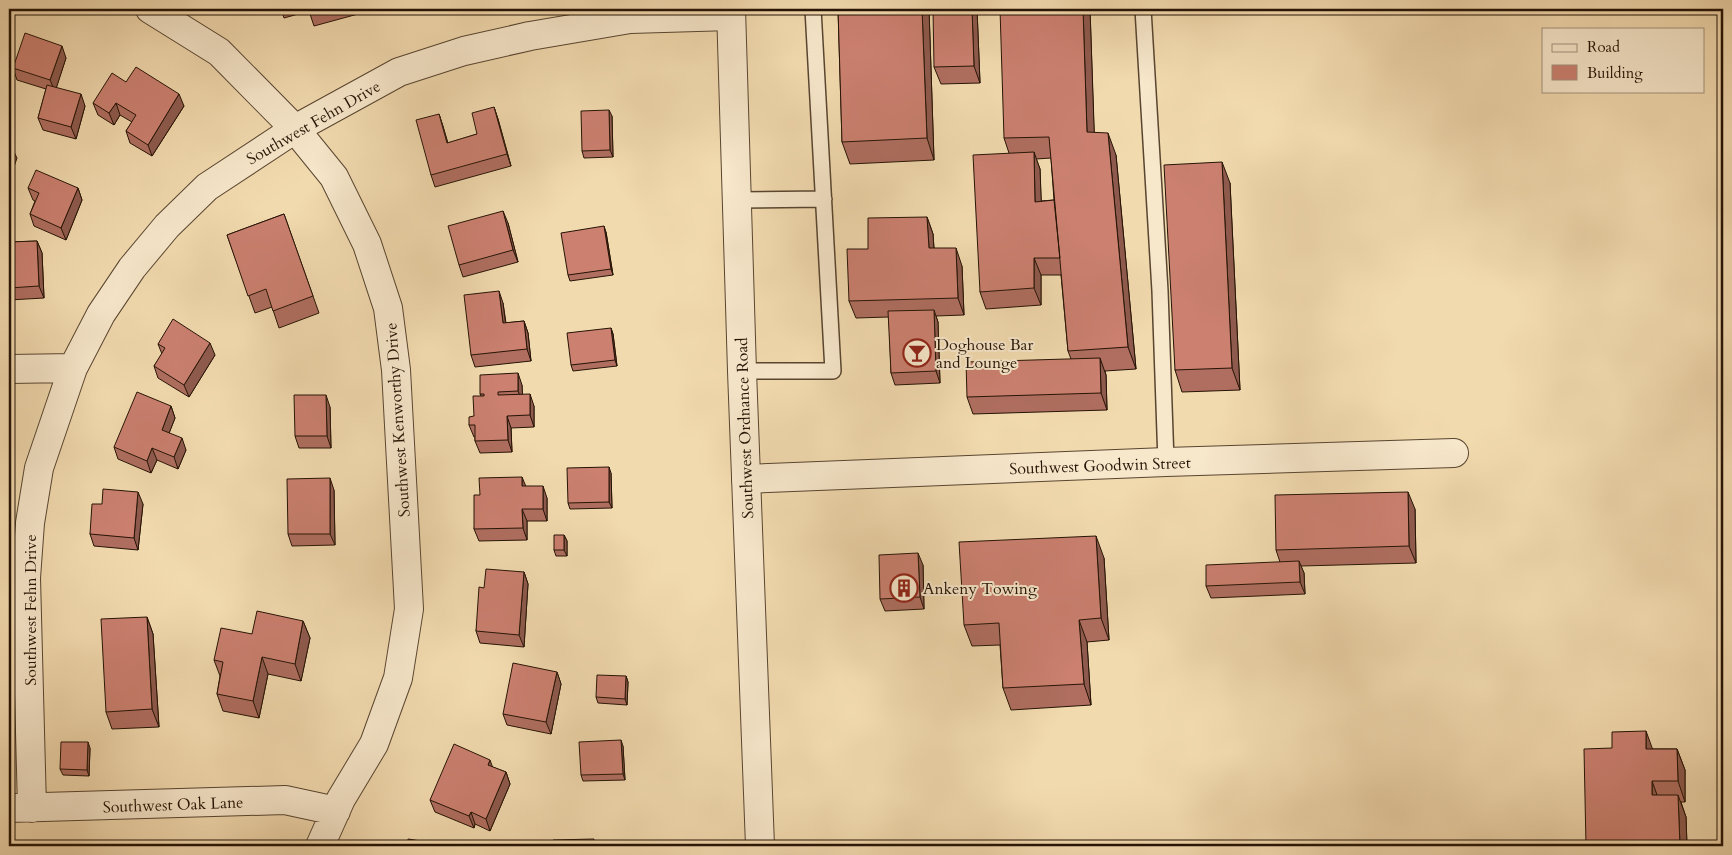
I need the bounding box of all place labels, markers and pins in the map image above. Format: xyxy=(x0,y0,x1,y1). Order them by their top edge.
place label: Doghouse Bar and Lounge xyxy=(936,334,1034,374)
bar icon: Doghouse Bar and Lounge xyxy=(902,338,932,368)
building icon: Ankeny Towing xyxy=(889,573,919,603)
place label: Ankeny Towing xyxy=(923,578,1037,600)

